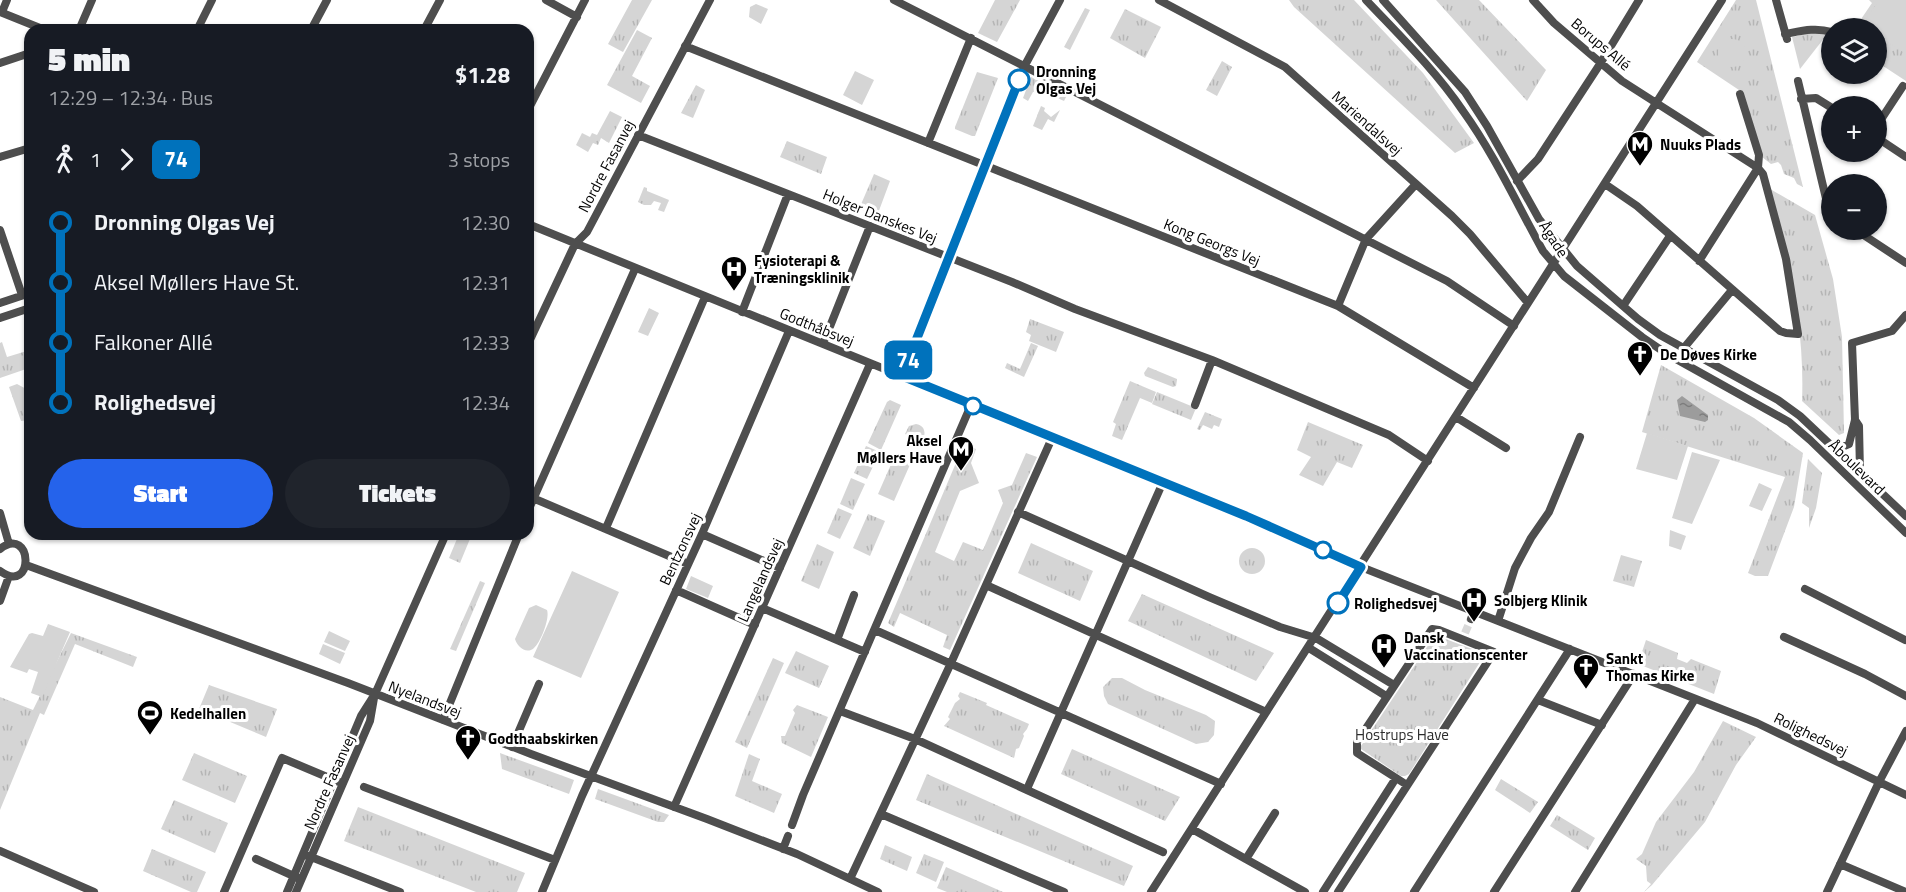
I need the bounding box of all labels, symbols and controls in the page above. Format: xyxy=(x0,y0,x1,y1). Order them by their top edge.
street label: Borups Allé xyxy=(1566,12,1636,76)
map controls xyxy=(1821,18,1887,240)
button: layers xyxy=(1821,18,1887,84)
text: 5 min xyxy=(48,34,130,84)
text: $1.28 xyxy=(455,58,510,92)
place label: Dronning Olgas Vej xyxy=(1036,60,1096,100)
marker: Dronning Olgas Vej xyxy=(1008,69,1030,91)
text: 12:29 – 12:34 · Bus xyxy=(48,82,213,113)
street label: Mariendalsvej xyxy=(1327,85,1407,161)
button: + xyxy=(1821,96,1887,162)
street label: Nordre Fasanvej xyxy=(572,116,640,216)
metro station icon: Nuuks Plads xyxy=(1625,129,1655,167)
place label: Nuuks Plads xyxy=(1660,133,1741,156)
icon: walk xyxy=(48,143,81,176)
icon: forward xyxy=(110,143,143,176)
text: 74 xyxy=(164,143,188,175)
text: 1 xyxy=(90,144,101,175)
text: 3 stops xyxy=(448,144,510,175)
button: − xyxy=(1821,174,1887,240)
street label: Holger Danskes Vej xyxy=(819,183,941,249)
text: Dronning Olgas Vej xyxy=(94,205,275,239)
text: 12:30 xyxy=(461,207,510,238)
street label: Kong Georgs Vej xyxy=(1160,212,1264,272)
street label: Ågade xyxy=(1534,216,1574,262)
place label: Fysioterapi & Træningsklinik xyxy=(754,249,850,289)
hospital icon: Fysioterapi & Træningsklinik xyxy=(719,254,749,292)
text: Aksel Møllers Have St. xyxy=(94,265,299,299)
text: 12:31 xyxy=(461,267,510,298)
street label: Godthåbsvej xyxy=(776,302,858,352)
text: Falkoner Allé xyxy=(94,325,213,359)
text: 12:33 xyxy=(461,327,510,358)
church icon: De Døves Kirke xyxy=(1625,339,1655,377)
line badge: 74 xyxy=(881,340,935,380)
place label: De Døves Kirke xyxy=(1660,343,1757,366)
text: 74 xyxy=(896,344,920,376)
text: Rolighedsvej xyxy=(94,385,216,419)
text: 12:34 xyxy=(461,387,510,418)
unlabelled marker xyxy=(964,397,982,415)
place label: Aksel Møllers Have xyxy=(857,429,942,469)
metro station icon: Aksel Møllers Have xyxy=(946,434,976,472)
street label: Åboulevard xyxy=(1823,434,1891,500)
button: Start xyxy=(48,459,273,528)
button: Tickets xyxy=(285,459,510,528)
street label: Bentzonsvej xyxy=(653,509,707,589)
street label: Langelandsvej xyxy=(731,534,789,626)
unlabelled marker xyxy=(1314,541,1332,559)
hospital icon: Solbjerg Klinik xyxy=(1459,585,1489,623)
place label: Solbjerg Klinik xyxy=(1494,589,1588,612)
marker: Rolighedsvej xyxy=(1327,592,1349,614)
place label: Rolighedsvej xyxy=(1354,592,1437,615)
place label: Dansk Vaccinationscenter xyxy=(1404,626,1528,666)
hospital icon: Dansk Vaccinationscenter xyxy=(1369,631,1399,669)
place label: Sankt Thomas Kirke xyxy=(1606,647,1695,687)
church icon: Sankt Thomas Kirke xyxy=(1571,652,1601,690)
street label: Nyelandsvej xyxy=(385,675,465,723)
sports icon: Kedelhallen xyxy=(135,698,165,736)
place label: Kedelhallen xyxy=(170,702,246,725)
street label: Rolighedsvej xyxy=(1770,706,1852,762)
church icon: Godthaabskirken xyxy=(453,723,483,761)
park label: Hostrups Have xyxy=(1355,723,1449,746)
place label: Godthaabskirken xyxy=(488,727,598,750)
street label: Nordre Fasanvej xyxy=(298,731,360,833)

